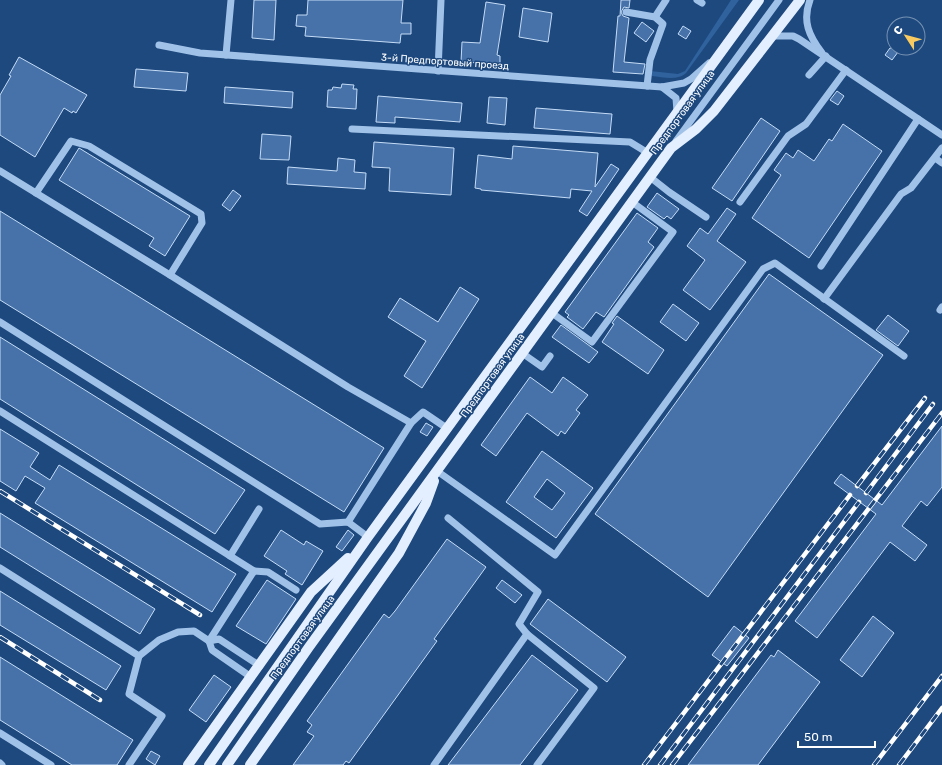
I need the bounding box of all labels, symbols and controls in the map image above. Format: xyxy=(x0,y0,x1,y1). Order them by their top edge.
north arrow xyxy=(886,16,926,56)
text: С xyxy=(891,23,906,37)
street label: 3-й Предпортовый проезд xyxy=(381,52,509,72)
street label: Предпортовая улица xyxy=(648,68,717,157)
street label: Предпортовая улица xyxy=(458,331,527,420)
street label: Предпортовая улица xyxy=(268,593,337,682)
scale bar xyxy=(798,723,875,749)
text: 50 m xyxy=(804,730,832,744)

